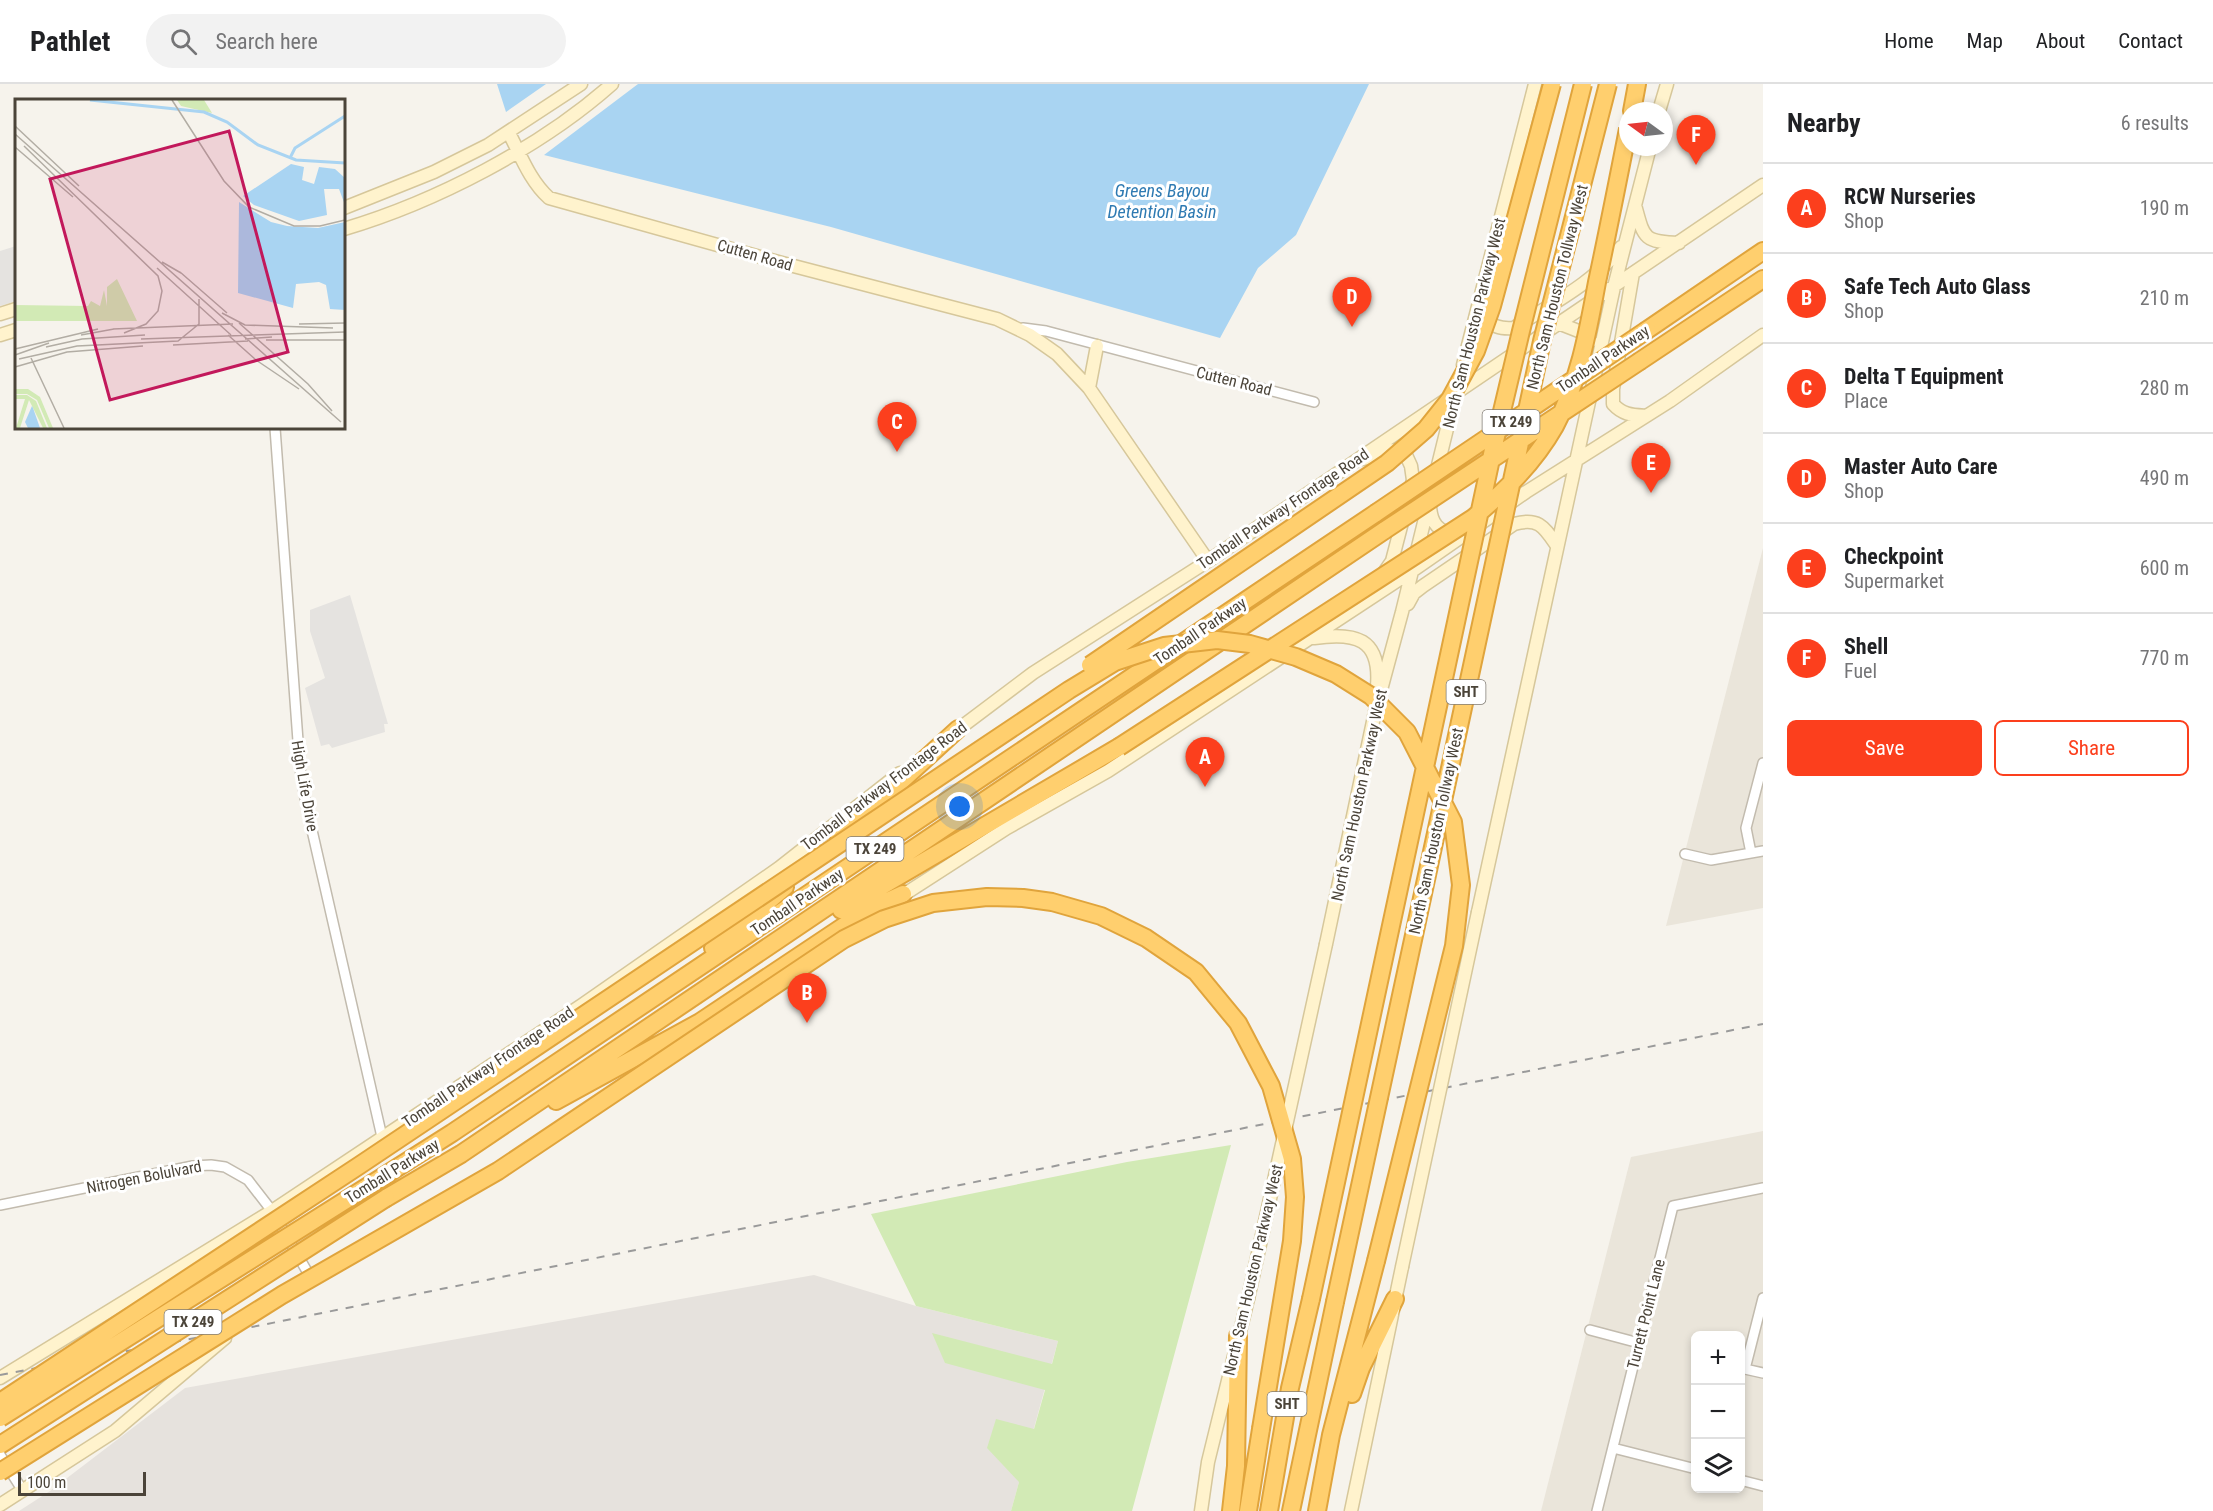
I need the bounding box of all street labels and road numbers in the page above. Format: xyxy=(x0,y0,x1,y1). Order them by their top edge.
street label: North Sam Houston Tollway West xyxy=(1522,182,1592,391)
street label: North Sam Houston Parkway West xyxy=(1439,215,1509,430)
street label: Cutten Road xyxy=(715,235,795,275)
street label: Tomball Parkway xyxy=(1553,321,1653,397)
street label: Cutten Road xyxy=(1194,362,1274,400)
road number: TX 249 xyxy=(1482,410,1540,434)
street label: Tomball Parkway Frontage Road xyxy=(1194,444,1372,574)
street label: Tomball Parkway xyxy=(1150,593,1250,669)
road number: SHT xyxy=(1446,680,1486,704)
street label: North Sam Houston Parkway West xyxy=(1327,687,1391,903)
street label: Tomball Parkway Frontage Road xyxy=(797,717,971,855)
street label: North Sam Houston Tollway West xyxy=(1405,726,1467,936)
street label: High Life Drive xyxy=(288,739,322,833)
road number: TX 249 xyxy=(846,837,904,861)
street label: Tomball Parkway xyxy=(747,864,847,940)
street label: Tomball Parkway Frontage Road xyxy=(399,1002,577,1132)
street label: Tomball Parkway xyxy=(341,1134,443,1207)
street label: Nitrogen Bolulvard xyxy=(85,1157,203,1197)
street label: North Sam Houston Parkway West xyxy=(1219,1162,1287,1378)
street label: Turrett Point Lane xyxy=(1623,1257,1669,1371)
road number: TX 249 xyxy=(164,1310,222,1334)
road number: SHT xyxy=(1268,1392,1306,1416)

